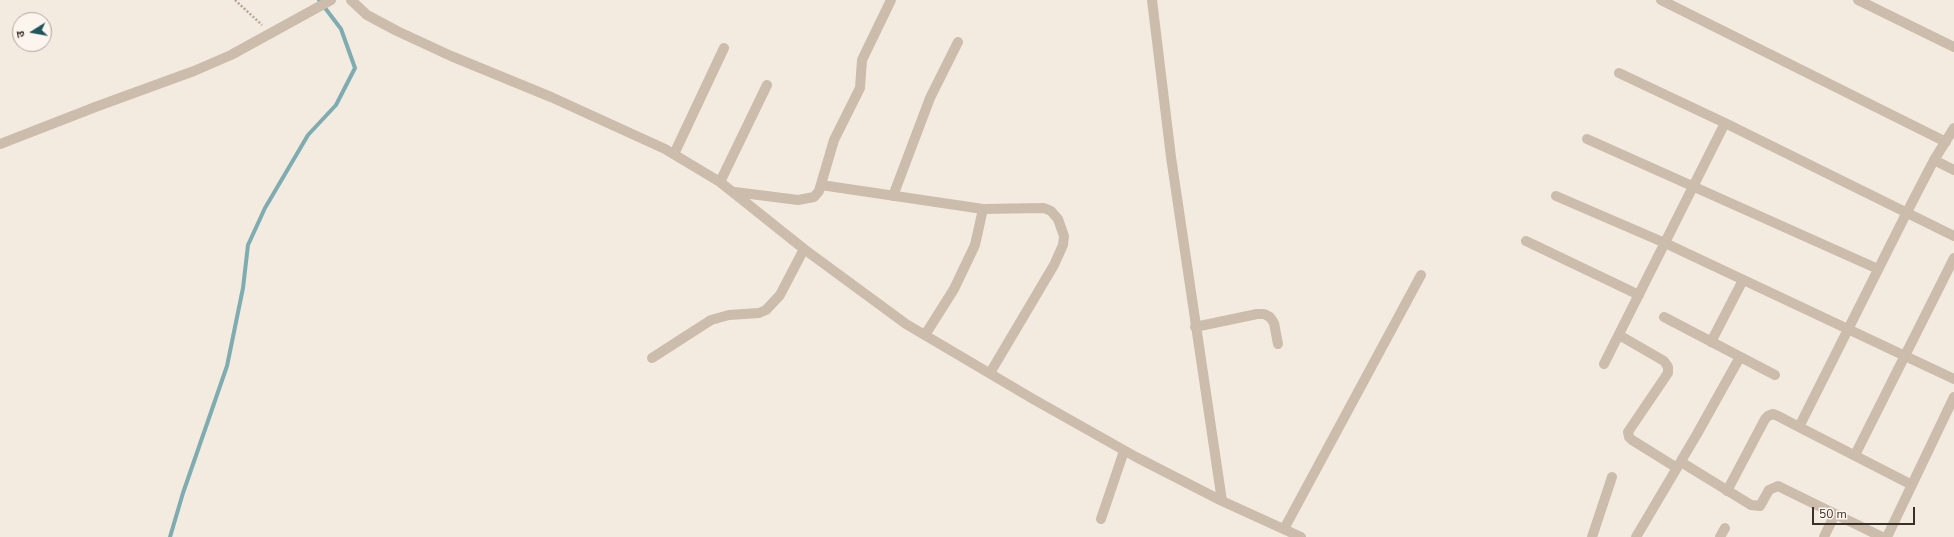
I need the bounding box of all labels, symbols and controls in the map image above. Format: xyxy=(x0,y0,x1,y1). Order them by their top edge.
north arrow xyxy=(12,12,52,52)
text: उ xyxy=(13,30,29,39)
scale bar xyxy=(1814,499,1917,525)
text: 50 m xyxy=(1819,506,1847,522)

